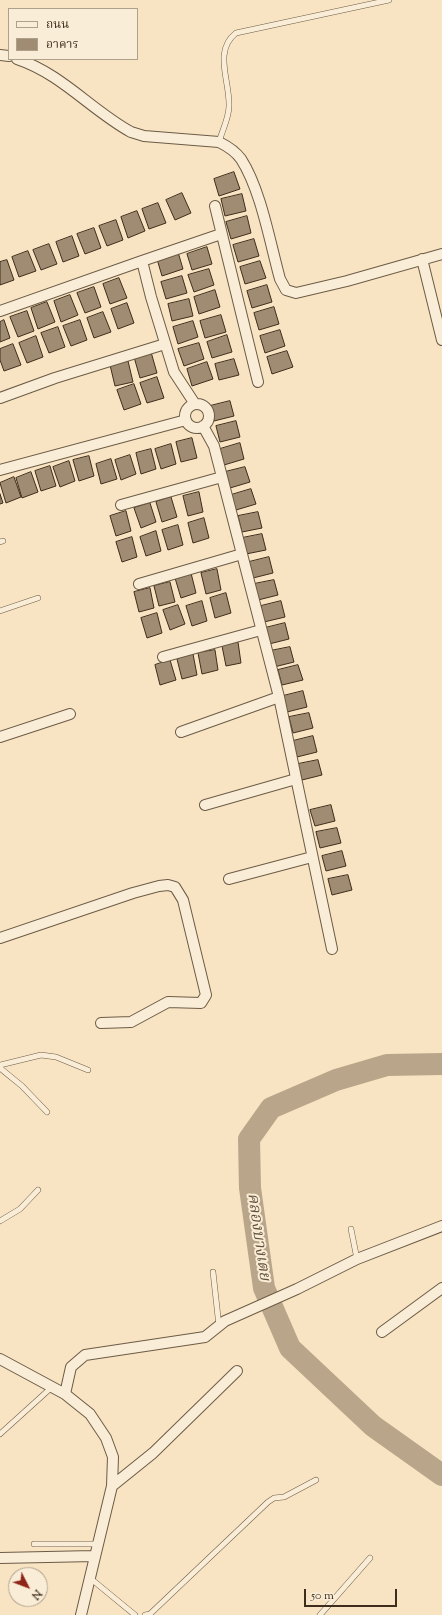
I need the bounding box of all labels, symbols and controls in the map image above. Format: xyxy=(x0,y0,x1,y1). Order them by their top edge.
legend xyxy=(8,8,138,60)
text: ถนน xyxy=(46,16,69,34)
text: อาคาร xyxy=(46,36,78,54)
water label: คลองบางเตย xyxy=(241,1192,273,1282)
north arrow xyxy=(8,1567,48,1607)
scale bar xyxy=(306,1581,399,1607)
text: N xyxy=(27,1586,45,1603)
text: 50 m xyxy=(311,1587,334,1605)

